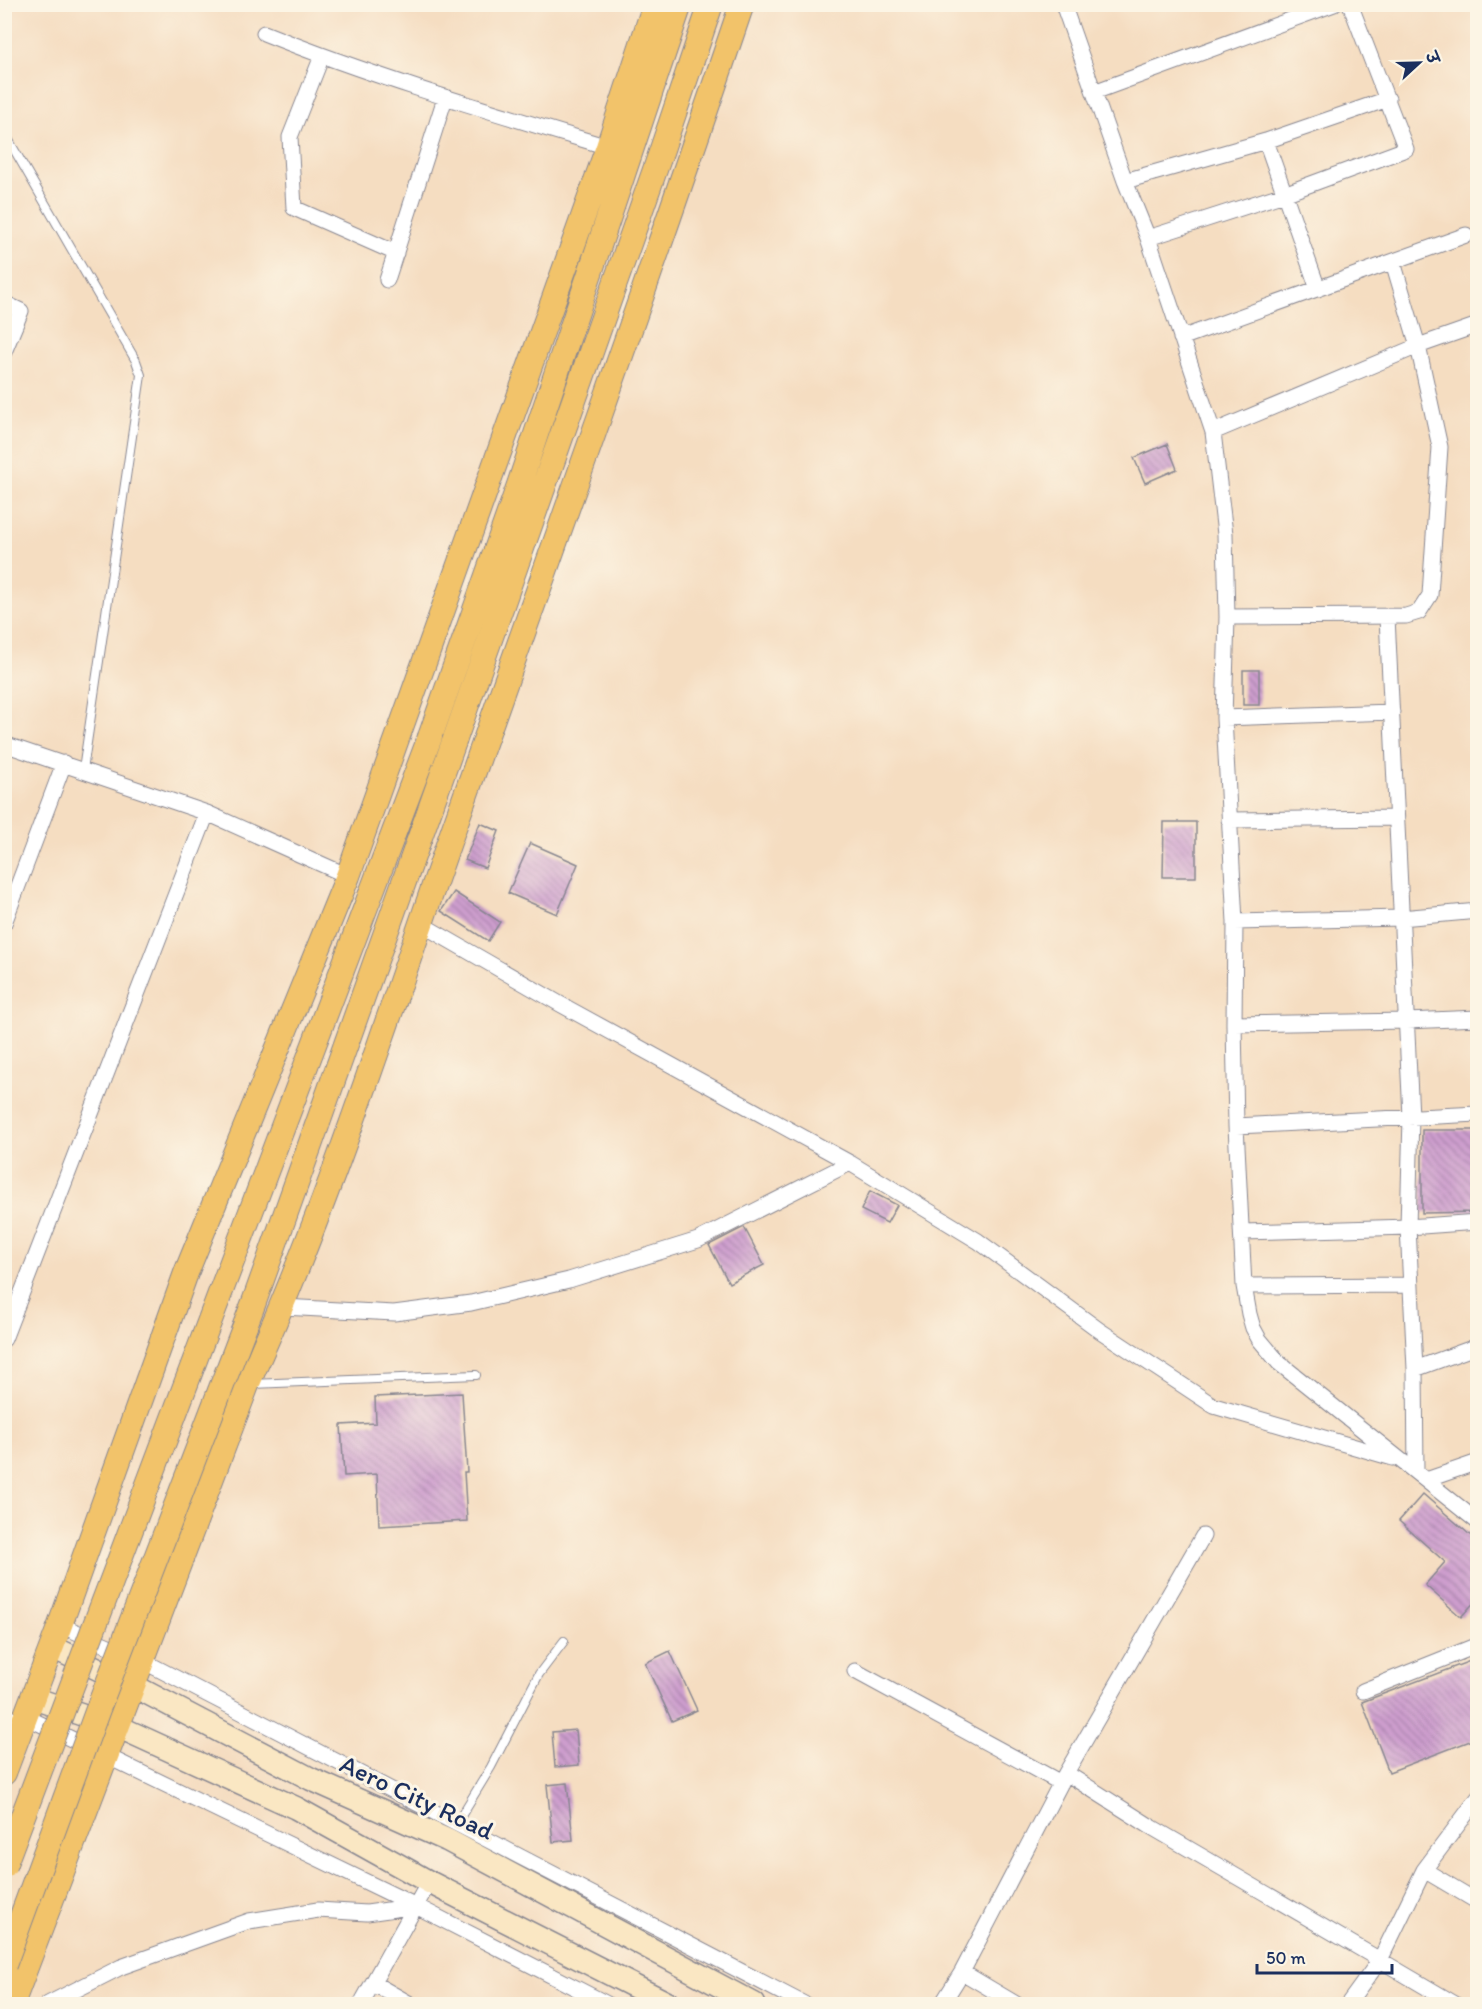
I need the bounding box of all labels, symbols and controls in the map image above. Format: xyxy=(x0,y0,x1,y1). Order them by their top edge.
north arrow xyxy=(1389,33,1449,93)
text: उ xyxy=(1421,47,1444,67)
street label: Aero City Road xyxy=(335,1747,500,1847)
scale bar xyxy=(1257,1937,1392,1975)
text: 50 m xyxy=(1266,1947,1306,1969)

